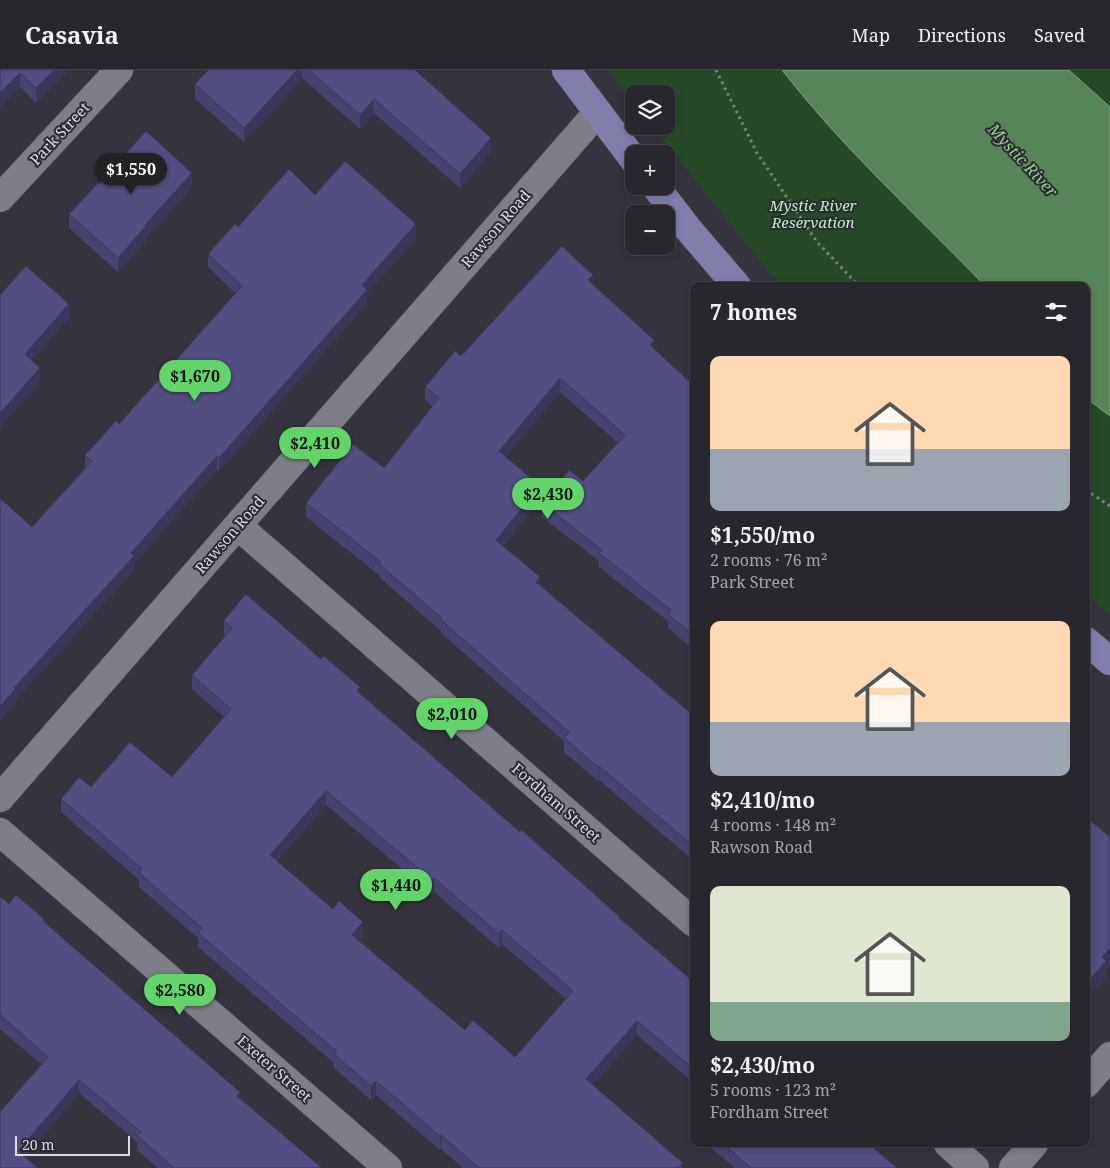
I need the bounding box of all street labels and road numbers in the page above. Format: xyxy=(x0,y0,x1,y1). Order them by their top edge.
street label: Park Street xyxy=(25,98,94,169)
street label: Rawson Road xyxy=(456,185,534,271)
street label: Rawson Road xyxy=(190,491,268,577)
street label: Fordham Street xyxy=(508,758,605,846)
street label: Exeter Street xyxy=(233,1030,316,1106)

